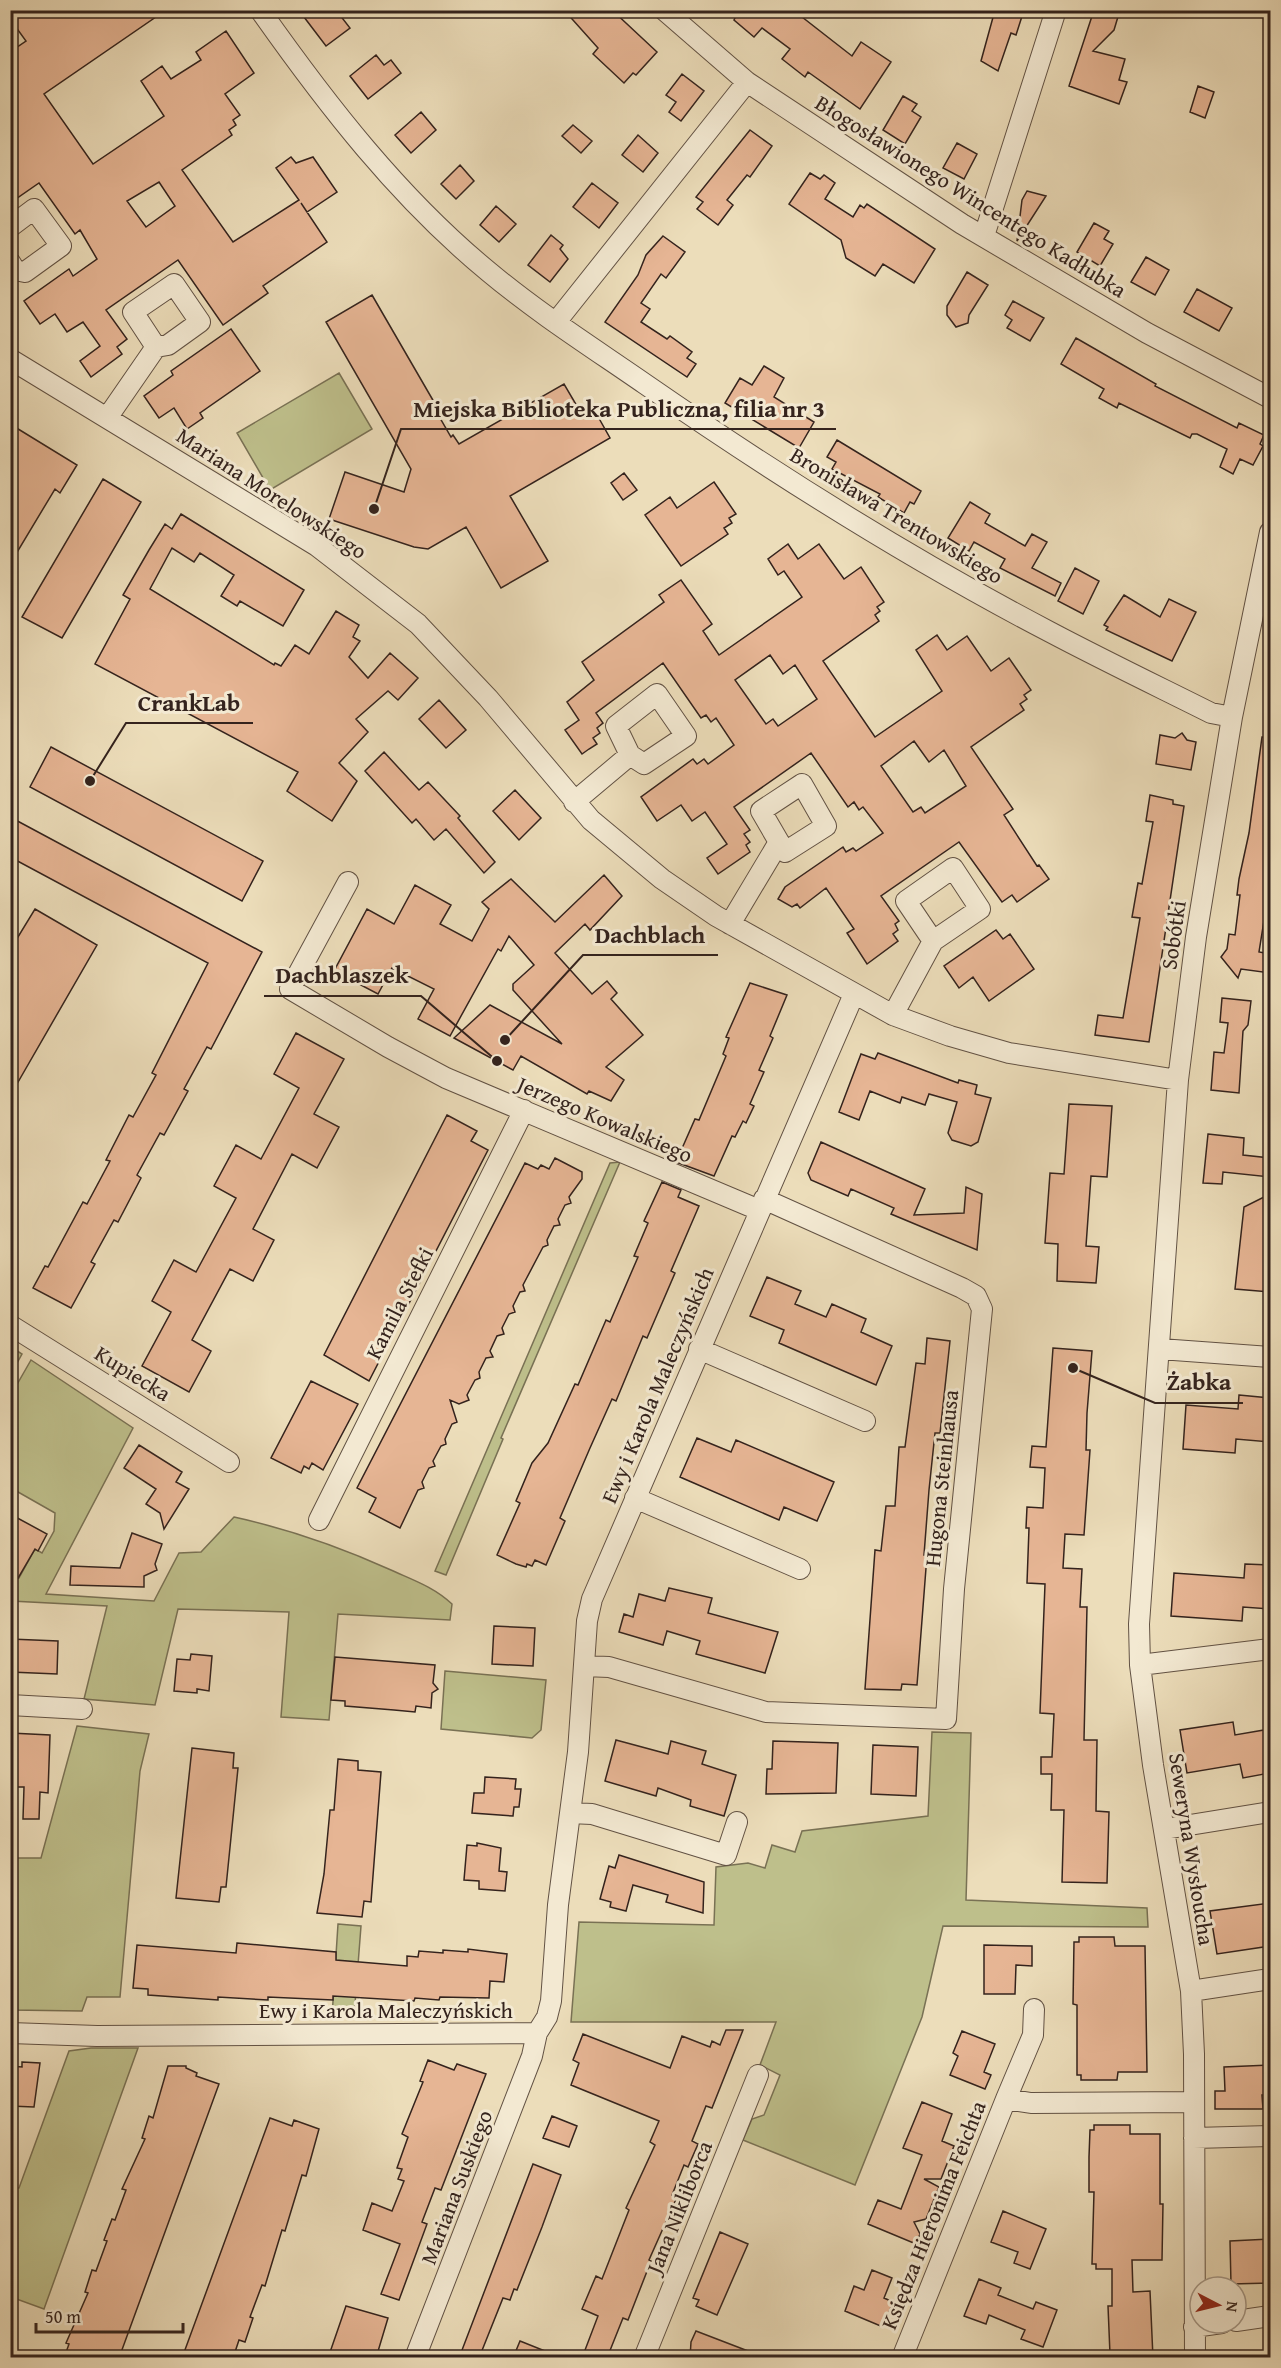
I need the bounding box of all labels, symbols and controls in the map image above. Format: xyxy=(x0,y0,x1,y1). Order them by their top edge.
street label: Błogosławionego Wincentego Kadłubka xyxy=(809,87,1133,306)
callout: Miejska Biblioteka Publiczna, filia nr 3 xyxy=(401,387,836,429)
text: Miejska Biblioteka Publiczna, filia nr 3 xyxy=(413,391,825,426)
street label: Mariana Morelowskiego xyxy=(171,419,373,567)
street label: Bronisława Trentowskiego xyxy=(784,439,1010,591)
callout: CrankLab xyxy=(126,681,253,723)
text: CrankLab xyxy=(138,685,240,720)
street label: Sobótki xyxy=(1152,898,1194,972)
callout: Dachblach xyxy=(583,913,718,955)
text: Dachblach xyxy=(595,917,705,952)
callout: Dachblaszek xyxy=(264,954,421,996)
text: Dachblaszek xyxy=(276,957,409,992)
street label: Jerzego Kowalskiego xyxy=(510,1066,698,1170)
street label: Kamila Stefki xyxy=(357,1241,441,1365)
street label: Ewy i Karola Maleczyńskich xyxy=(593,1261,722,1508)
street label: Kupiecka xyxy=(89,1337,178,1409)
callout: Żabka xyxy=(1155,1361,1243,1403)
text: Żabka xyxy=(1167,1364,1232,1399)
street label: Hugona Steinhausa xyxy=(916,1388,966,1568)
street label: Seweryna Wysłoucha xyxy=(1161,1751,1223,1948)
street label: Ewy i Karola Maleczyńskich xyxy=(259,1994,514,2026)
street label: Księdza Hieronima Feichta xyxy=(872,2095,994,2334)
street label: Mariana Suskiego xyxy=(412,2105,500,2269)
street label: Jana Nikliborca xyxy=(637,2135,720,2281)
north arrow xyxy=(1188,2275,1248,2335)
scale bar xyxy=(36,2296,183,2334)
text: N xyxy=(1220,2300,1245,2314)
text: 50 m xyxy=(45,2303,81,2330)

